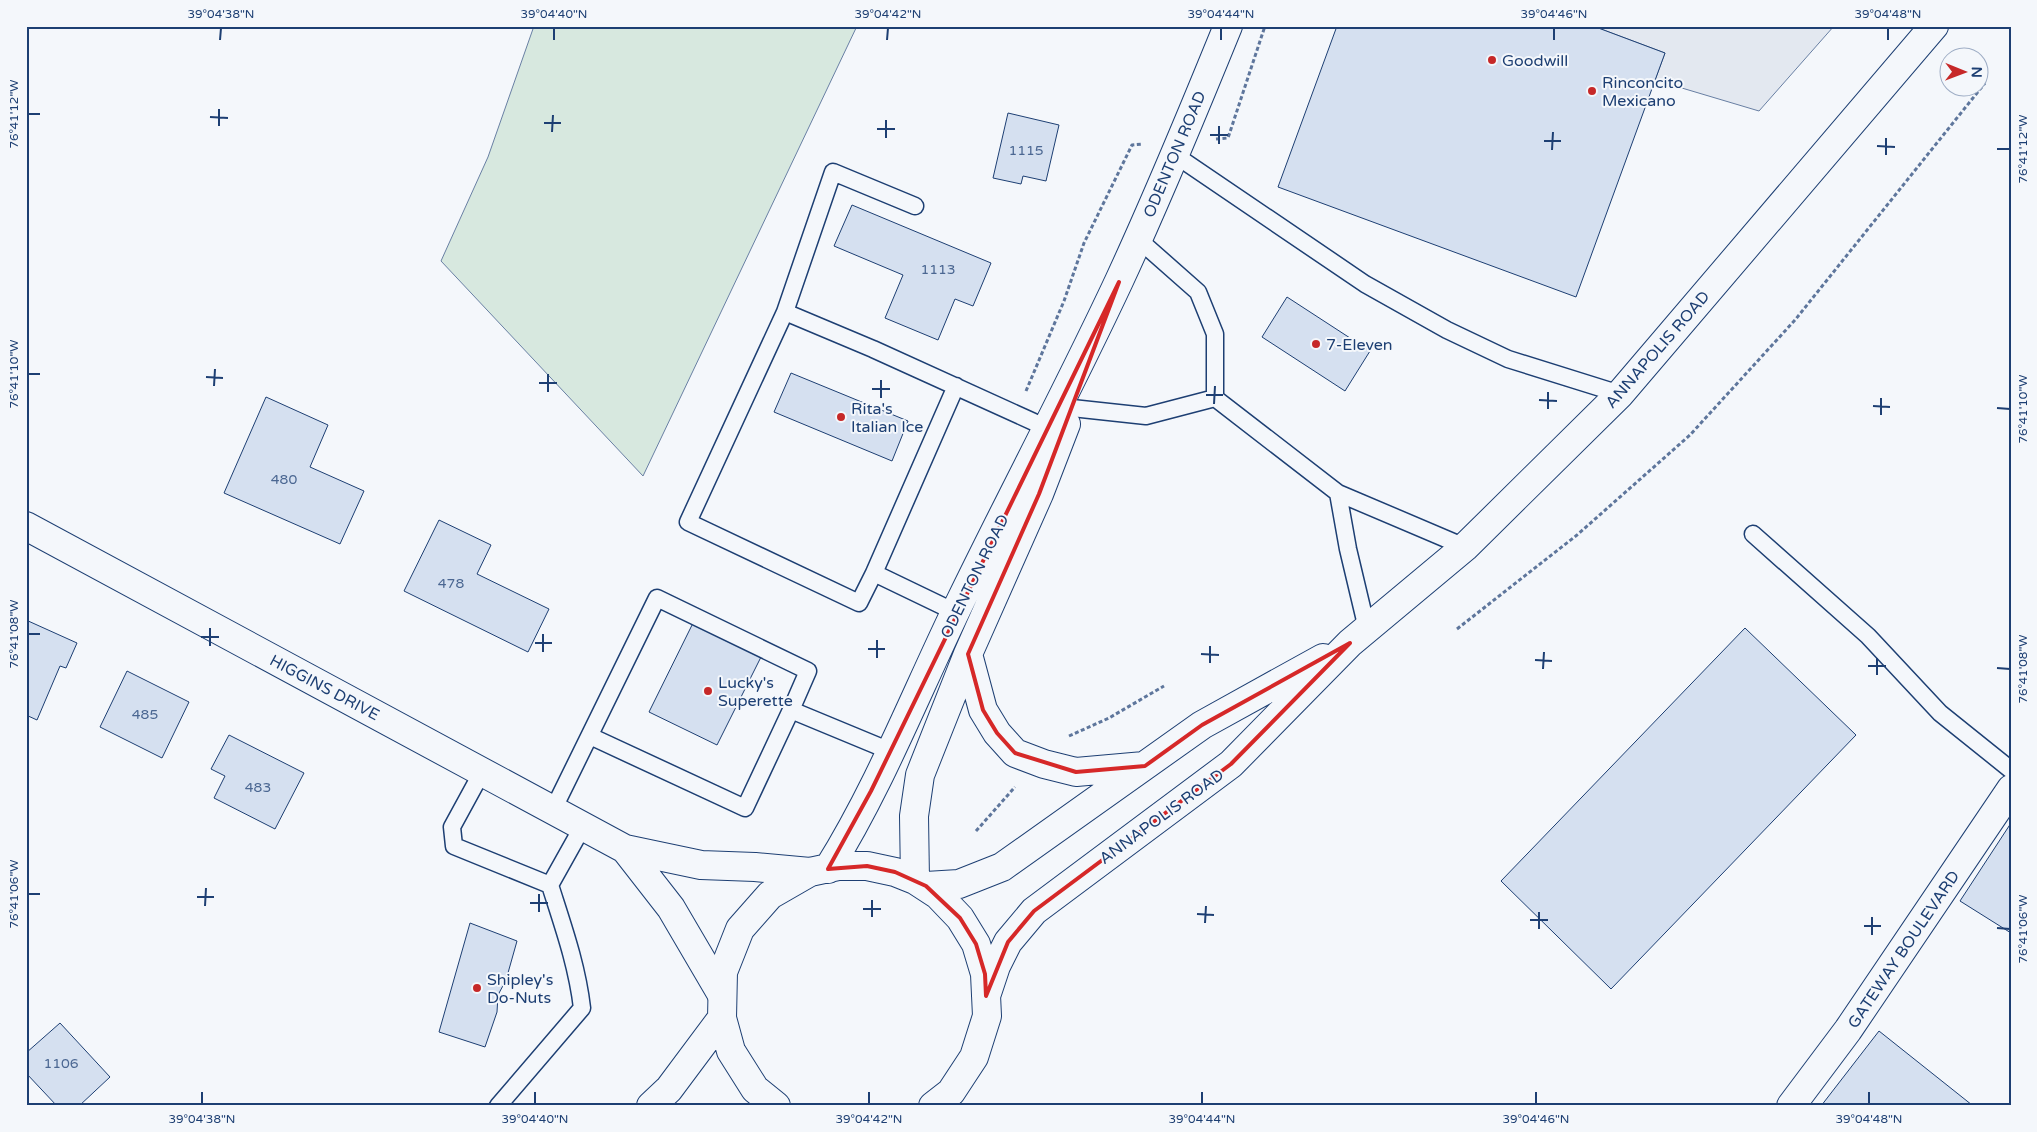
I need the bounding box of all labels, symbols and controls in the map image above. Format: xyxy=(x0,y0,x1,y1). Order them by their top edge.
text: 39°04'38"N xyxy=(188,7,255,21)
text: 39°04'40"N xyxy=(521,7,588,21)
text: 39°04'42"N xyxy=(855,7,922,21)
text: 39°04'44"N xyxy=(1188,7,1255,21)
text: 39°04'46"N xyxy=(1521,7,1588,21)
text: 39°04'48"N xyxy=(1855,7,1922,21)
north arrow xyxy=(1940,48,1990,98)
place label: Goodwill xyxy=(1502,51,1568,71)
marker: Goodwill xyxy=(1486,54,1498,66)
text: N xyxy=(1968,66,1985,78)
place label: Rinconcito Mexicano xyxy=(1602,73,1683,111)
text: 76°41'12"W xyxy=(7,80,21,148)
marker: Rinconcito Mexicano xyxy=(1586,85,1598,97)
street label: ODENTON ROAD xyxy=(1139,88,1211,221)
text: 76°41'12"W xyxy=(2016,115,2030,183)
house number: 1115 xyxy=(1008,142,1044,159)
house number: 1113 xyxy=(920,261,956,278)
street label: ANNAPOLIS ROAD xyxy=(1601,287,1714,413)
place label: 7-Eleven xyxy=(1326,335,1393,355)
marker: 7-Eleven xyxy=(1310,338,1322,350)
text: 76°41'10"W xyxy=(7,340,21,408)
text: 76°41'10"W xyxy=(2016,375,2030,443)
place label: Rita's Italian Ice xyxy=(851,399,923,437)
marker: Rita's Italian Ice xyxy=(835,411,847,423)
house number: 480 xyxy=(271,471,297,488)
street label: ODENTON ROAD xyxy=(936,511,1014,642)
house number: 478 xyxy=(438,575,464,592)
text: 76°41'08"W xyxy=(7,600,21,668)
text: 76°41'08"W xyxy=(2016,635,2030,703)
street label: HIGGINS DRIVE xyxy=(266,651,383,725)
place label: Lucky's Superette xyxy=(718,673,793,711)
marker: Lucky's Superette xyxy=(702,685,714,697)
house number: 485 xyxy=(132,706,158,723)
street label: ANNAPOLIS ROAD xyxy=(1095,765,1228,869)
house number: 483 xyxy=(245,779,271,796)
text: 76°41'06"W xyxy=(7,860,21,928)
street label: GATEWAY BOULEVARD xyxy=(1844,867,1964,1032)
text: 76°41'06"W xyxy=(2016,895,2030,963)
place label: Shipley's Do-Nuts xyxy=(487,970,553,1008)
marker: Shipley's Do-Nuts xyxy=(471,982,483,994)
house number: 1106 xyxy=(43,1055,79,1072)
text: 39°04'38"N xyxy=(169,1112,236,1126)
text: 39°04'40"N xyxy=(502,1112,569,1126)
text: 39°04'42"N xyxy=(836,1112,903,1126)
text: 39°04'44"N xyxy=(1169,1112,1236,1126)
text: 39°04'46"N xyxy=(1503,1112,1570,1126)
text: 39°04'48"N xyxy=(1836,1112,1903,1126)

